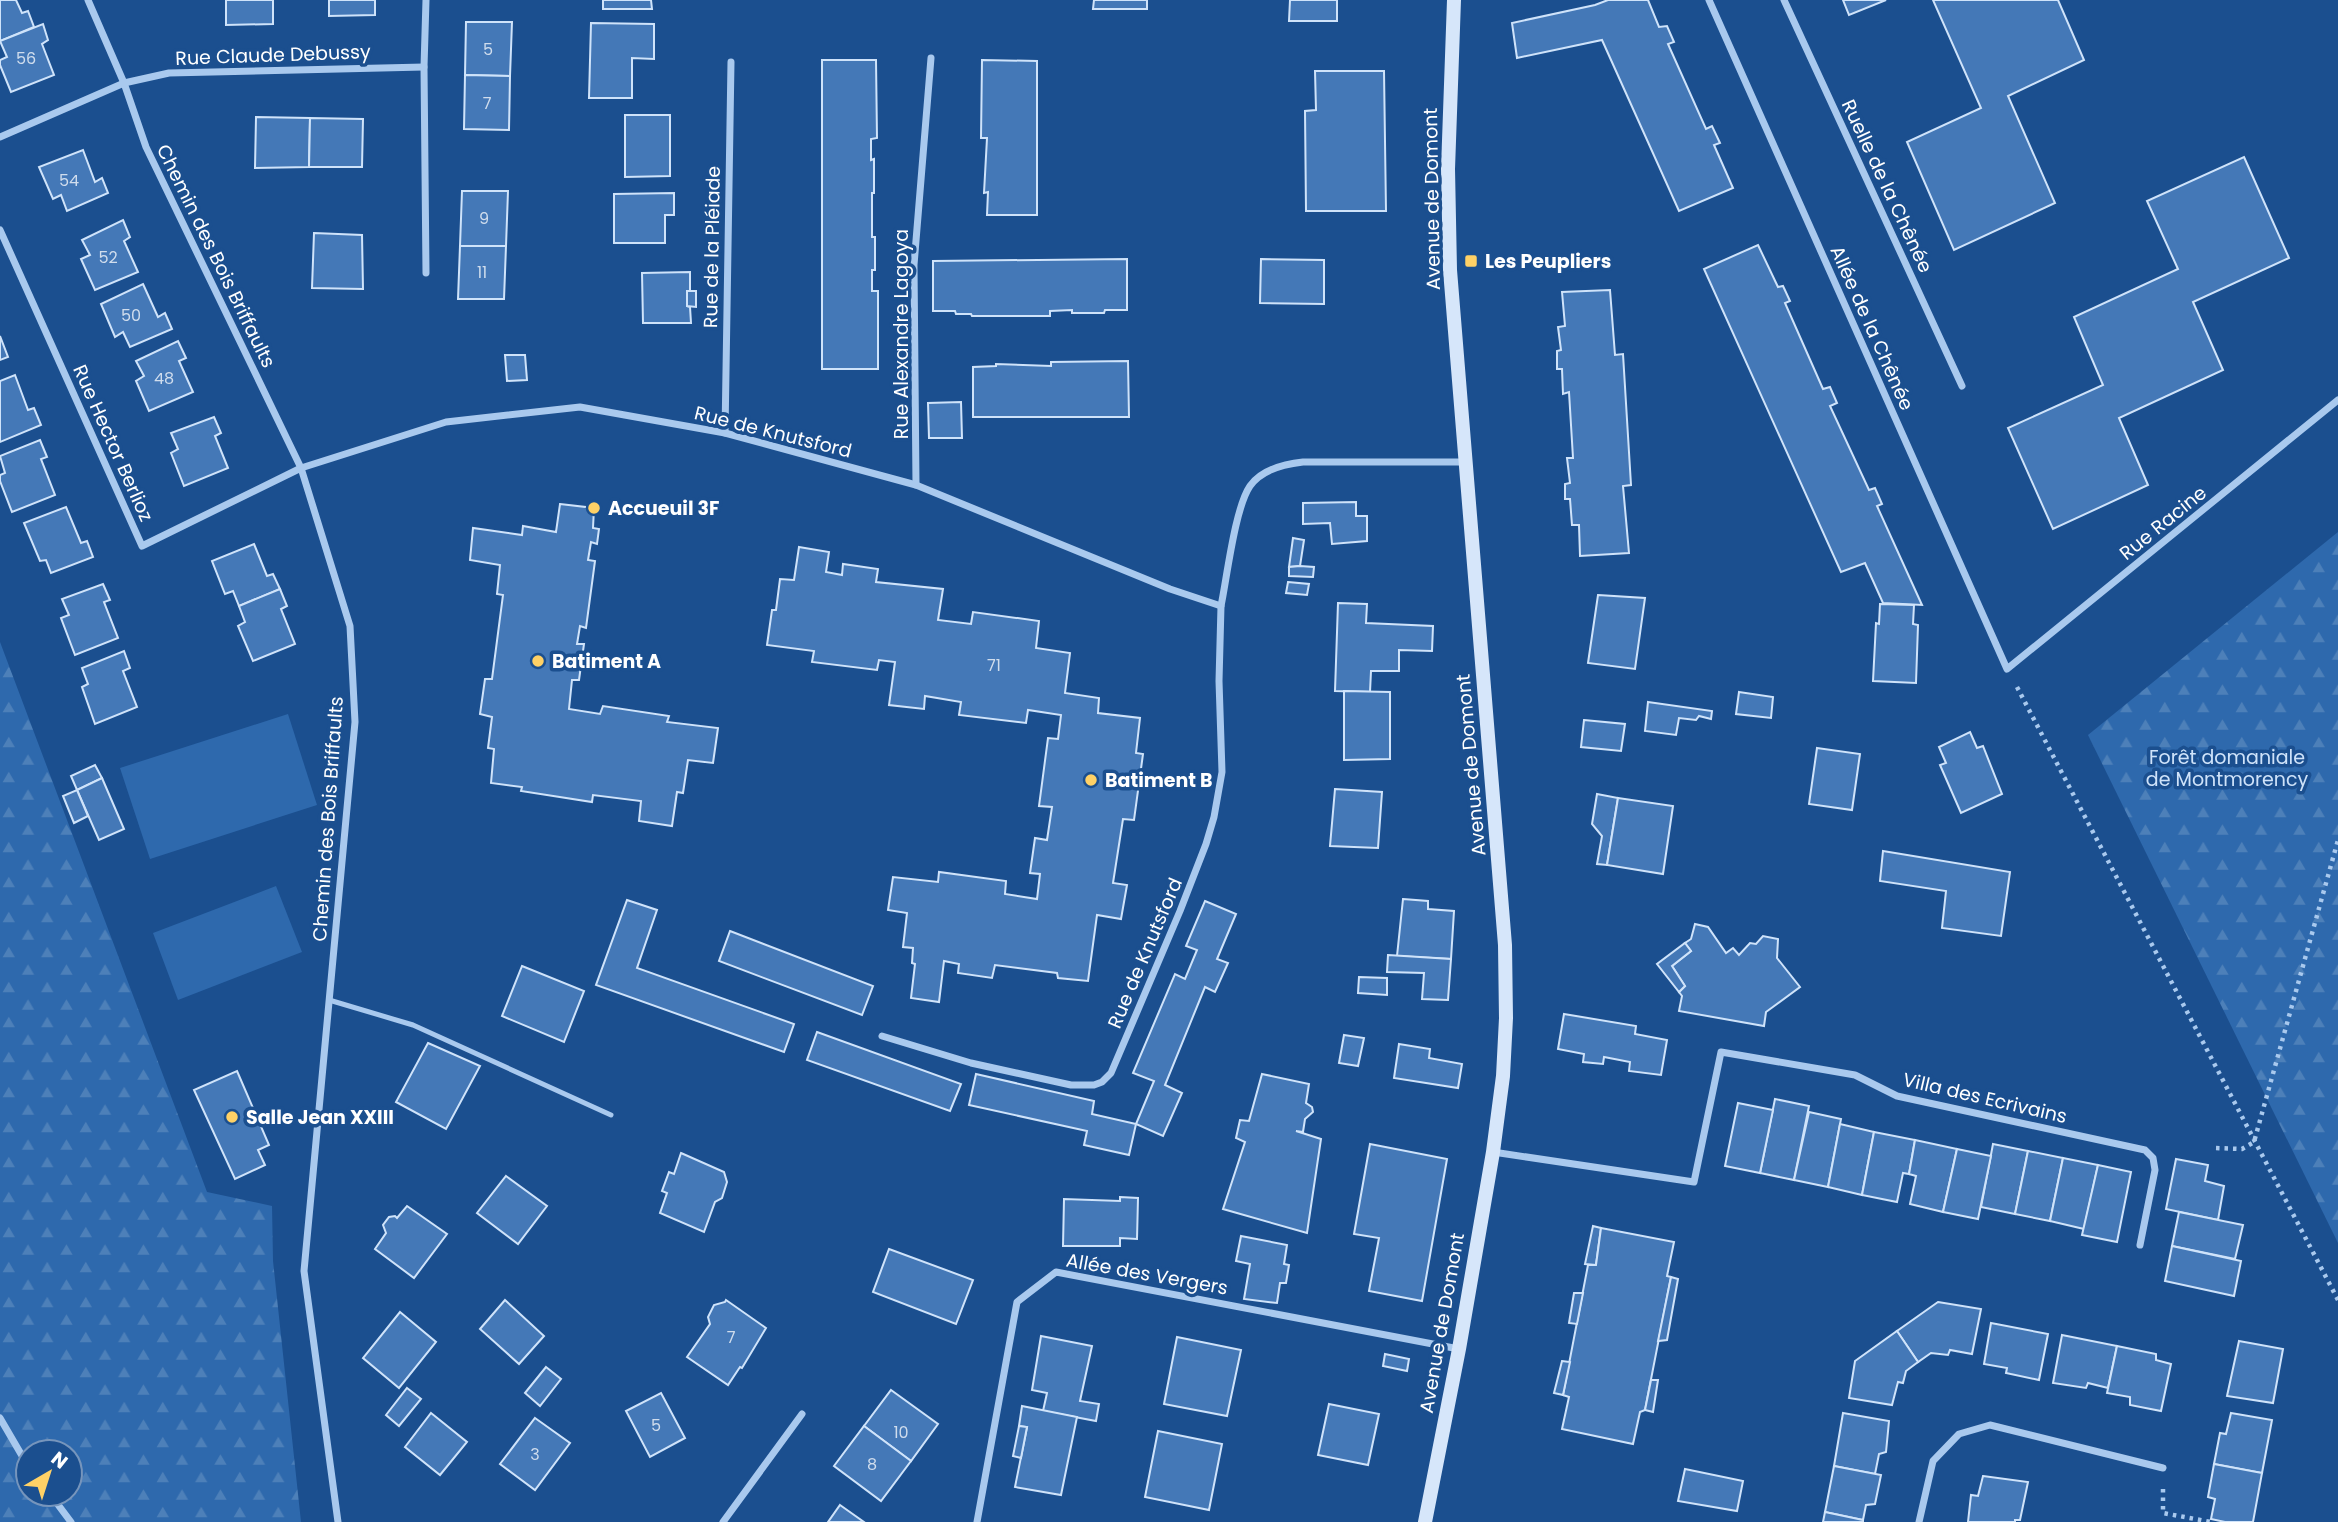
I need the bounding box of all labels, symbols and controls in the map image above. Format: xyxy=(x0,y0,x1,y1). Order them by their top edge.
street label: Rue Claude Debussy xyxy=(175,38,371,72)
house number: 5 xyxy=(483,38,493,61)
house number: 56 xyxy=(16,47,36,70)
house number: 7 xyxy=(483,92,492,115)
street label: Ruelle de la Chênée xyxy=(1835,95,1939,277)
street label: Avenue de Domont xyxy=(1417,107,1447,290)
street label: Chemin des Bois Briffaults xyxy=(150,140,282,372)
street label: Rue de la Pléiade xyxy=(697,166,727,328)
house number: 54 xyxy=(59,169,79,192)
house number: 9 xyxy=(479,207,489,230)
street label: Rue Alexandre Lagoya xyxy=(888,229,915,439)
street label: Allée de la Chênée xyxy=(1824,241,1920,415)
house number: 52 xyxy=(98,246,118,269)
place label: Les Peupliers xyxy=(1485,248,1611,275)
marker: Les Peupliers xyxy=(1463,253,1479,269)
house number: 11 xyxy=(477,261,487,284)
house number: 50 xyxy=(121,304,141,327)
street label: Rue Hector Berlioz xyxy=(66,360,160,526)
house number: 48 xyxy=(154,367,174,390)
street label: Rue de Knutsford xyxy=(692,399,854,465)
street label: Rue Racine xyxy=(2114,479,2212,567)
place label: Accueuil 3F xyxy=(608,495,719,522)
marker: Accueuil 3F xyxy=(586,500,602,516)
place label: Batiment A xyxy=(552,648,661,675)
marker: Batiment A xyxy=(530,653,546,669)
house number: 71 xyxy=(987,654,1001,677)
street label: Avenue de Domont xyxy=(1450,673,1492,857)
street label: Chemin des Bois Briffaults xyxy=(306,696,350,942)
park label: Forêt domaniale de Montmorency xyxy=(2146,744,2308,793)
place label: Batiment B xyxy=(1105,767,1213,794)
marker: Batiment B xyxy=(1083,772,1099,788)
street label: Rue de Knutsford xyxy=(1101,874,1189,1032)
street label: Villa des Ecrivains xyxy=(1900,1066,2070,1130)
place label: Salle Jean XXIII xyxy=(246,1104,394,1131)
marker: Salle Jean XXIII xyxy=(224,1109,240,1125)
street label: Avenue de Domont xyxy=(1413,1231,1471,1415)
street label: Allée des Vergers xyxy=(1064,1246,1230,1302)
house number: 7 xyxy=(727,1326,736,1349)
house number: 5 xyxy=(651,1414,661,1437)
house number: 10 xyxy=(893,1421,909,1444)
north arrow xyxy=(14,1438,84,1508)
house number: 3 xyxy=(530,1443,540,1466)
text: N xyxy=(45,1445,73,1475)
house number: 8 xyxy=(867,1453,877,1476)

